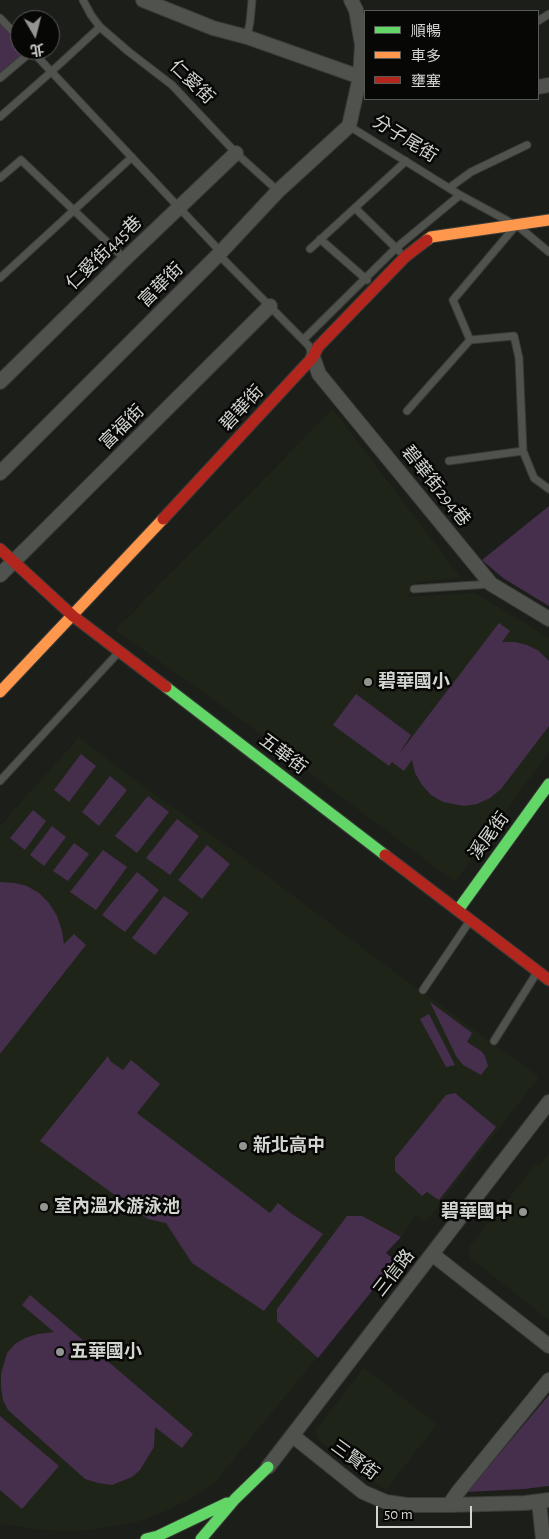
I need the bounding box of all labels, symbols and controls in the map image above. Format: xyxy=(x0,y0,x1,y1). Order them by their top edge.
north arrow xyxy=(10,10,60,60)
legend xyxy=(364,10,539,100)
text: 順暢 xyxy=(411,24,441,39)
text: 北 xyxy=(29,41,45,57)
text: 車多 xyxy=(411,49,441,64)
street label: 仁愛街 xyxy=(165,55,219,109)
text: 壅塞 xyxy=(411,74,441,89)
street label: 分子尾街 xyxy=(369,111,441,167)
street label: 仁愛街445巷 xyxy=(62,212,146,294)
street label: 富華街 xyxy=(134,258,188,312)
street label: 碧華街 xyxy=(216,381,268,435)
street label: 富福街 xyxy=(95,400,149,454)
street label: 碧華街294巷 xyxy=(397,441,475,531)
place label: 碧華國小 xyxy=(378,671,450,693)
marker: 碧華國小 xyxy=(362,676,374,688)
street label: 五華街 xyxy=(255,729,311,779)
street label: 溪尾街 xyxy=(464,808,514,864)
place label: 新北高中 xyxy=(253,1135,325,1157)
marker: 新北高中 xyxy=(237,1140,249,1152)
place label: 室內溫水游泳池 xyxy=(54,1196,180,1218)
marker: 室內溫水游泳池 xyxy=(38,1201,50,1213)
place label: 碧華國中 xyxy=(441,1201,513,1223)
marker: 碧華國中 xyxy=(517,1206,529,1218)
street label: 三信路 xyxy=(369,1245,419,1301)
place label: 五華國小 xyxy=(70,1341,142,1363)
marker: 五華國小 xyxy=(54,1346,66,1358)
street label: 三賢街 xyxy=(327,1435,383,1485)
scale bar xyxy=(379,1496,475,1528)
text: 50 m xyxy=(384,1507,413,1522)

